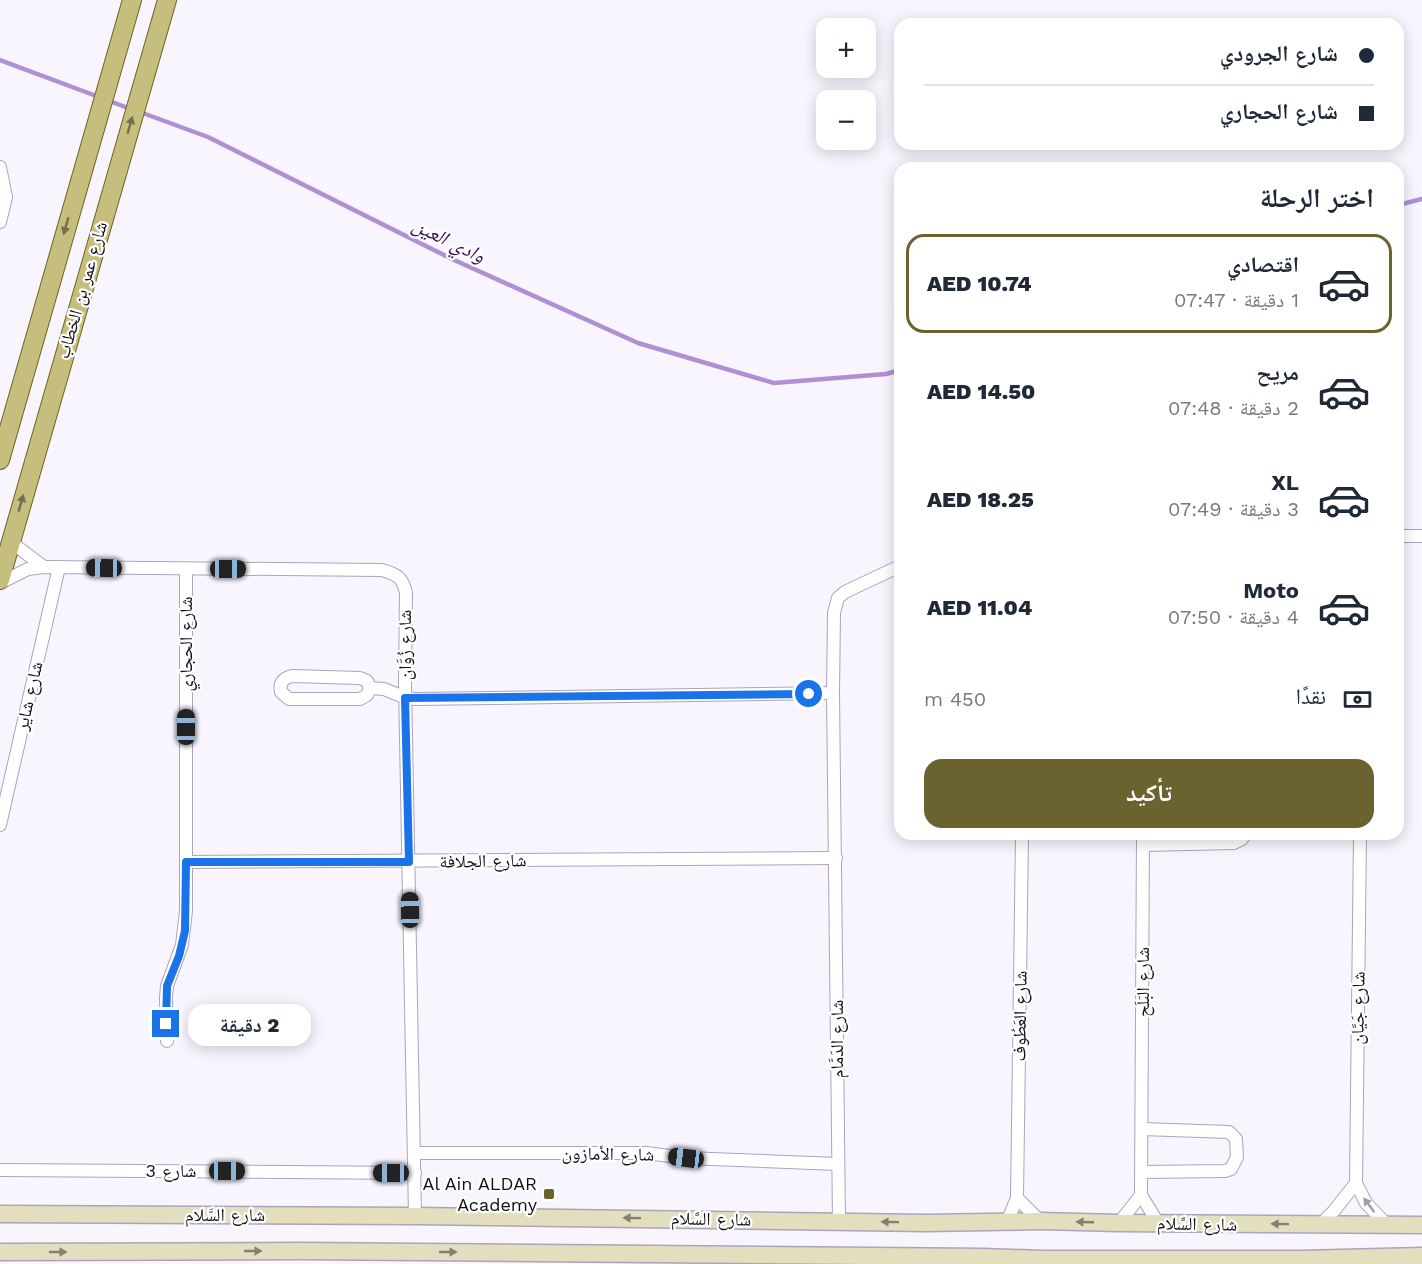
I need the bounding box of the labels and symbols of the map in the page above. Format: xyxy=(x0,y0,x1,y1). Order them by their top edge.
one-way arrow xyxy=(126,116,135,134)
water label: وادي العين xyxy=(407,212,489,271)
one-way arrow xyxy=(61,218,70,236)
street label: شارع عمر بن الخطاب xyxy=(52,219,112,361)
one-way arrow xyxy=(17,494,27,512)
car xyxy=(86,559,122,577)
car xyxy=(210,560,246,578)
street label: شارع الحجاري xyxy=(175,596,201,692)
street label: شارع زُوَّان xyxy=(394,610,416,680)
street label: شارع شاير xyxy=(10,659,48,734)
route start xyxy=(795,680,822,707)
car xyxy=(177,709,195,745)
street label: شارع الجلافة xyxy=(439,849,527,873)
car xyxy=(401,892,419,928)
street label: شارع البَلَح xyxy=(1132,947,1155,1017)
street label: شارع العَطُوف xyxy=(1008,970,1032,1062)
street label: شارع جَيَّان xyxy=(1346,971,1370,1045)
street label: شارع الدَمَّام xyxy=(826,1000,849,1078)
callout: 2 دقيقة xyxy=(187,1003,310,1045)
route end xyxy=(152,1010,179,1037)
street label: شارع الأمازون xyxy=(561,1142,655,1166)
car xyxy=(667,1147,705,1169)
street label: شارع 3 xyxy=(146,1160,196,1182)
car xyxy=(209,1162,245,1180)
car xyxy=(373,1164,409,1182)
place label: Al Ain ALDAR Academy xyxy=(423,1173,538,1215)
marker: Al Ain ALDAR Academy xyxy=(542,1187,556,1201)
one-way arrow xyxy=(1363,1198,1375,1213)
street label: شارع السَّلام xyxy=(185,1204,265,1227)
street label: شارع السَّلام xyxy=(671,1207,751,1232)
street label: شارع السَّلام xyxy=(1157,1212,1237,1237)
one-way arrow xyxy=(622,1214,641,1223)
one-way arrow xyxy=(880,1217,899,1227)
one-way arrow xyxy=(1075,1218,1094,1227)
one-way arrow xyxy=(1270,1220,1289,1229)
one-way arrow xyxy=(244,1246,263,1256)
one-way arrow xyxy=(49,1247,68,1257)
one-way arrow xyxy=(439,1247,458,1257)

